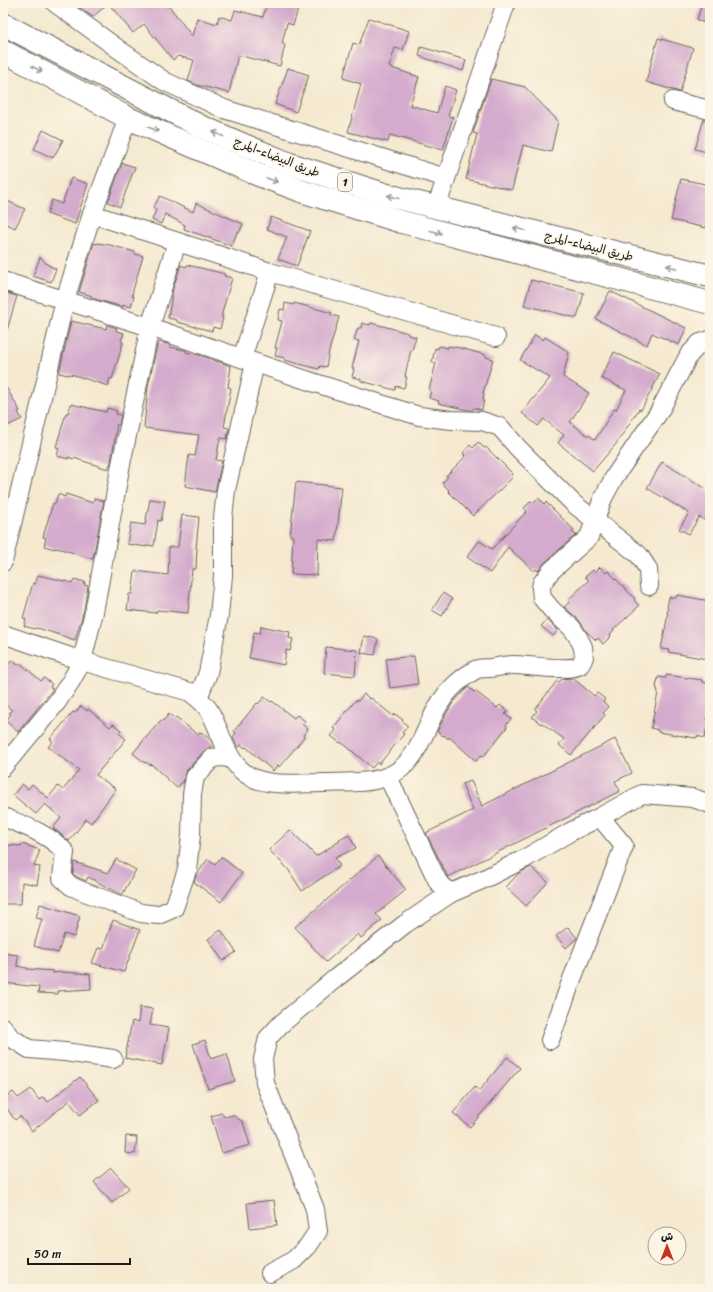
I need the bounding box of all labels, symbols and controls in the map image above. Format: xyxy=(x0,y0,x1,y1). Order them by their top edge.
one-way arrow xyxy=(31,66,43,73)
one-way arrow xyxy=(146,125,158,133)
one-way arrow xyxy=(212,130,224,137)
street label: طريق البيضاء-المرج xyxy=(231,130,323,184)
road number: 1 xyxy=(338,173,352,191)
one-way arrow xyxy=(266,176,278,184)
one-way arrow xyxy=(387,193,400,200)
street label: طريق البيضاء-المرج xyxy=(542,224,636,268)
one-way arrow xyxy=(513,225,526,232)
one-way arrow xyxy=(429,228,442,236)
one-way arrow xyxy=(666,263,679,270)
north arrow xyxy=(647,1226,687,1266)
text: ش xyxy=(661,1227,673,1246)
scale bar xyxy=(28,1240,130,1266)
text: 50 m xyxy=(34,1243,61,1265)

